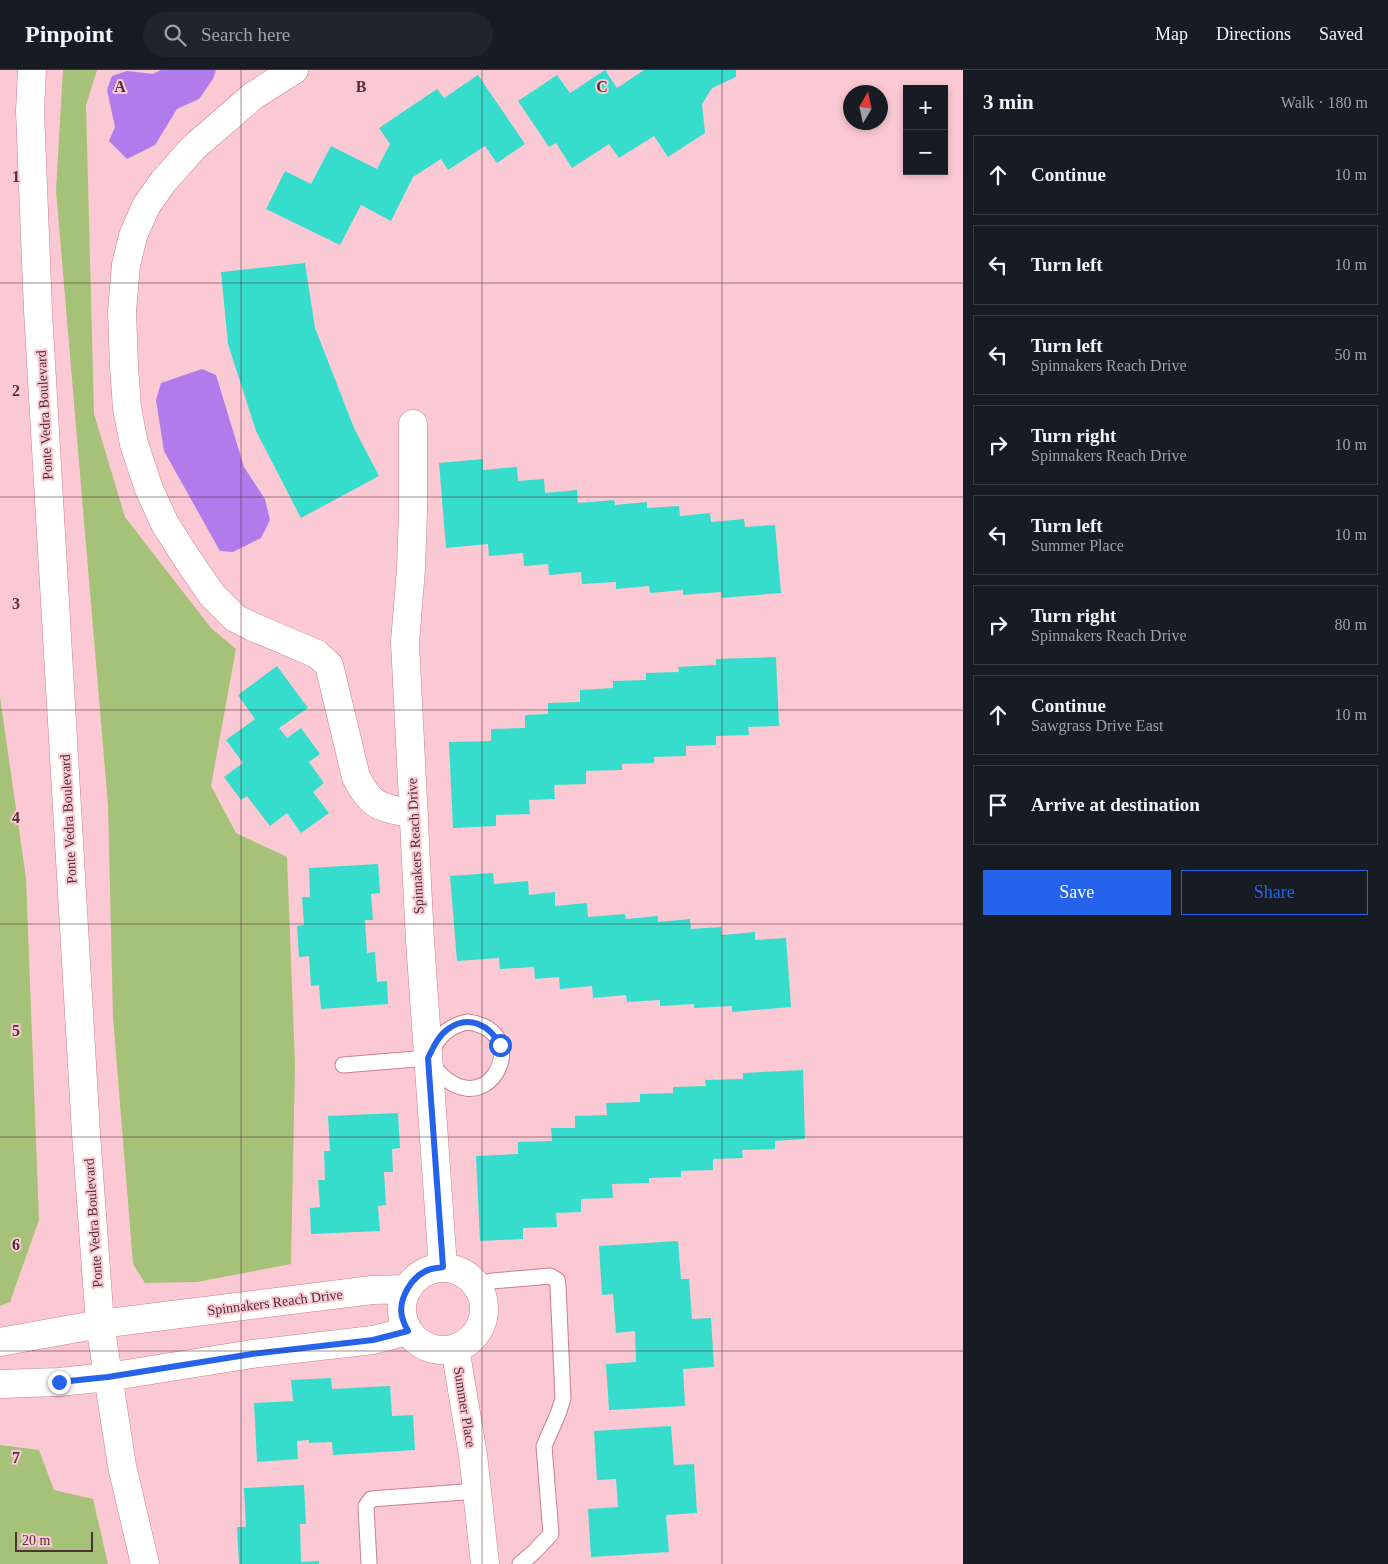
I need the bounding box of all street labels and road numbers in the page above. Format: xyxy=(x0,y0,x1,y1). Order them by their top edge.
street label: Ponte Vedra Boulevard xyxy=(34,350,55,480)
street label: Ponte Vedra Boulevard xyxy=(58,754,79,884)
street label: Spinnakers Reach Drive xyxy=(404,778,427,914)
street label: Ponte Vedra Boulevard xyxy=(81,1158,106,1288)
street label: Spinnakers Reach Drive xyxy=(207,1287,344,1318)
street label: Summer Place xyxy=(451,1366,478,1448)

